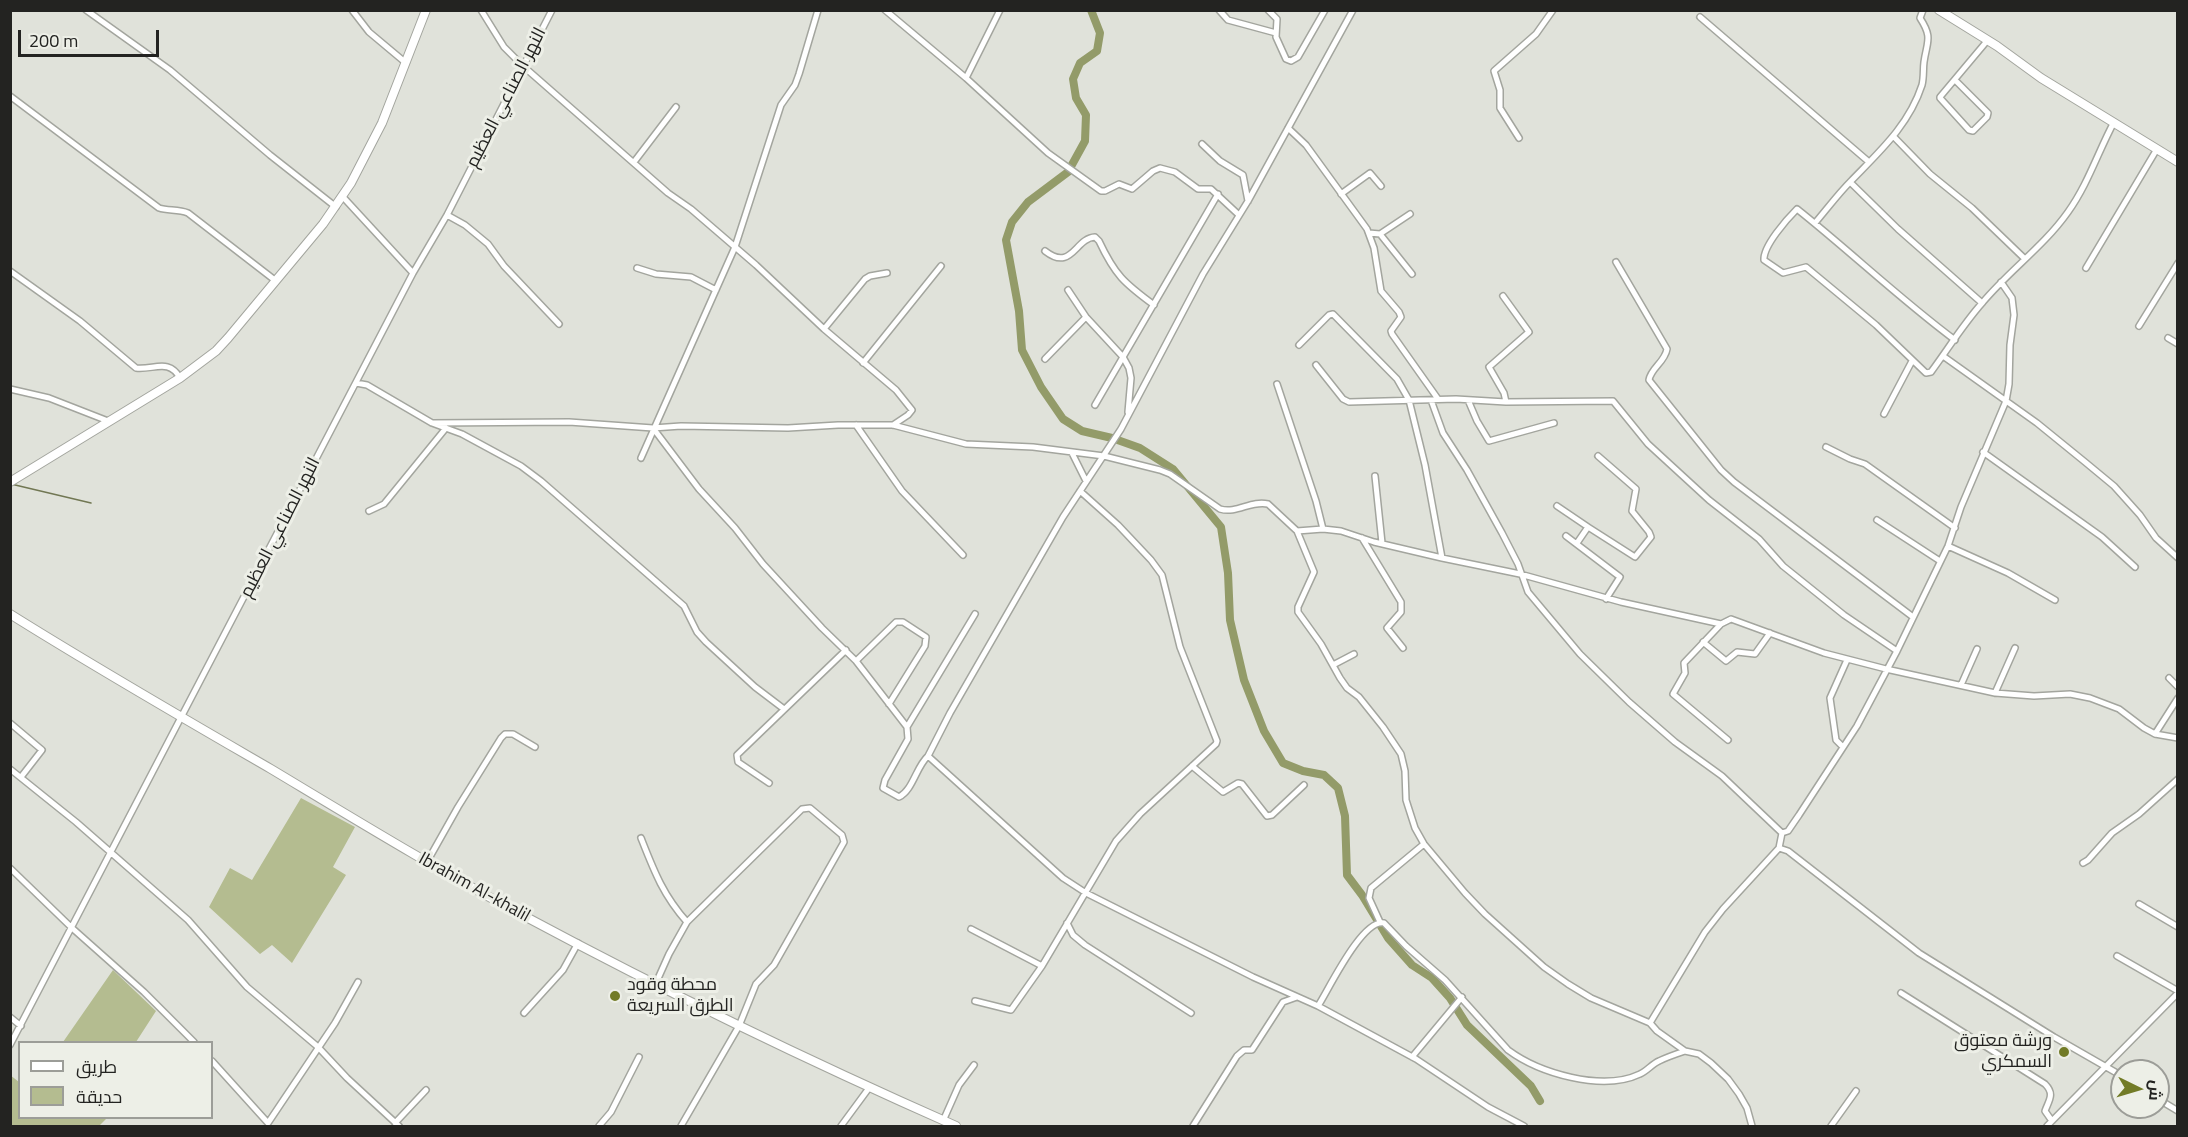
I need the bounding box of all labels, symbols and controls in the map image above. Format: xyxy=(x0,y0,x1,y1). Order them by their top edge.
scale bar xyxy=(21,18,162,56)
street label: النهر الصناعي العظيم xyxy=(462,24,552,172)
text: 200 m xyxy=(29,27,78,54)
street label: النهر الصناعي العظيم xyxy=(236,454,326,602)
street label: Ibrahim Al-khalil xyxy=(414,848,534,928)
place label: محطة وقود الطرق السريعة xyxy=(627,975,734,1018)
marker: محطة وقود الطرق السريعة xyxy=(608,989,622,1003)
place label: ورشة معتوق السمكري xyxy=(1954,1031,2052,1074)
legend xyxy=(18,1041,213,1119)
marker: ورشة معتوق السمكري xyxy=(2057,1045,2071,1059)
text: طريق xyxy=(76,1053,117,1080)
north arrow xyxy=(2110,1059,2170,1119)
text: ش xyxy=(2143,1079,2169,1102)
text: حديقة xyxy=(76,1083,122,1110)

